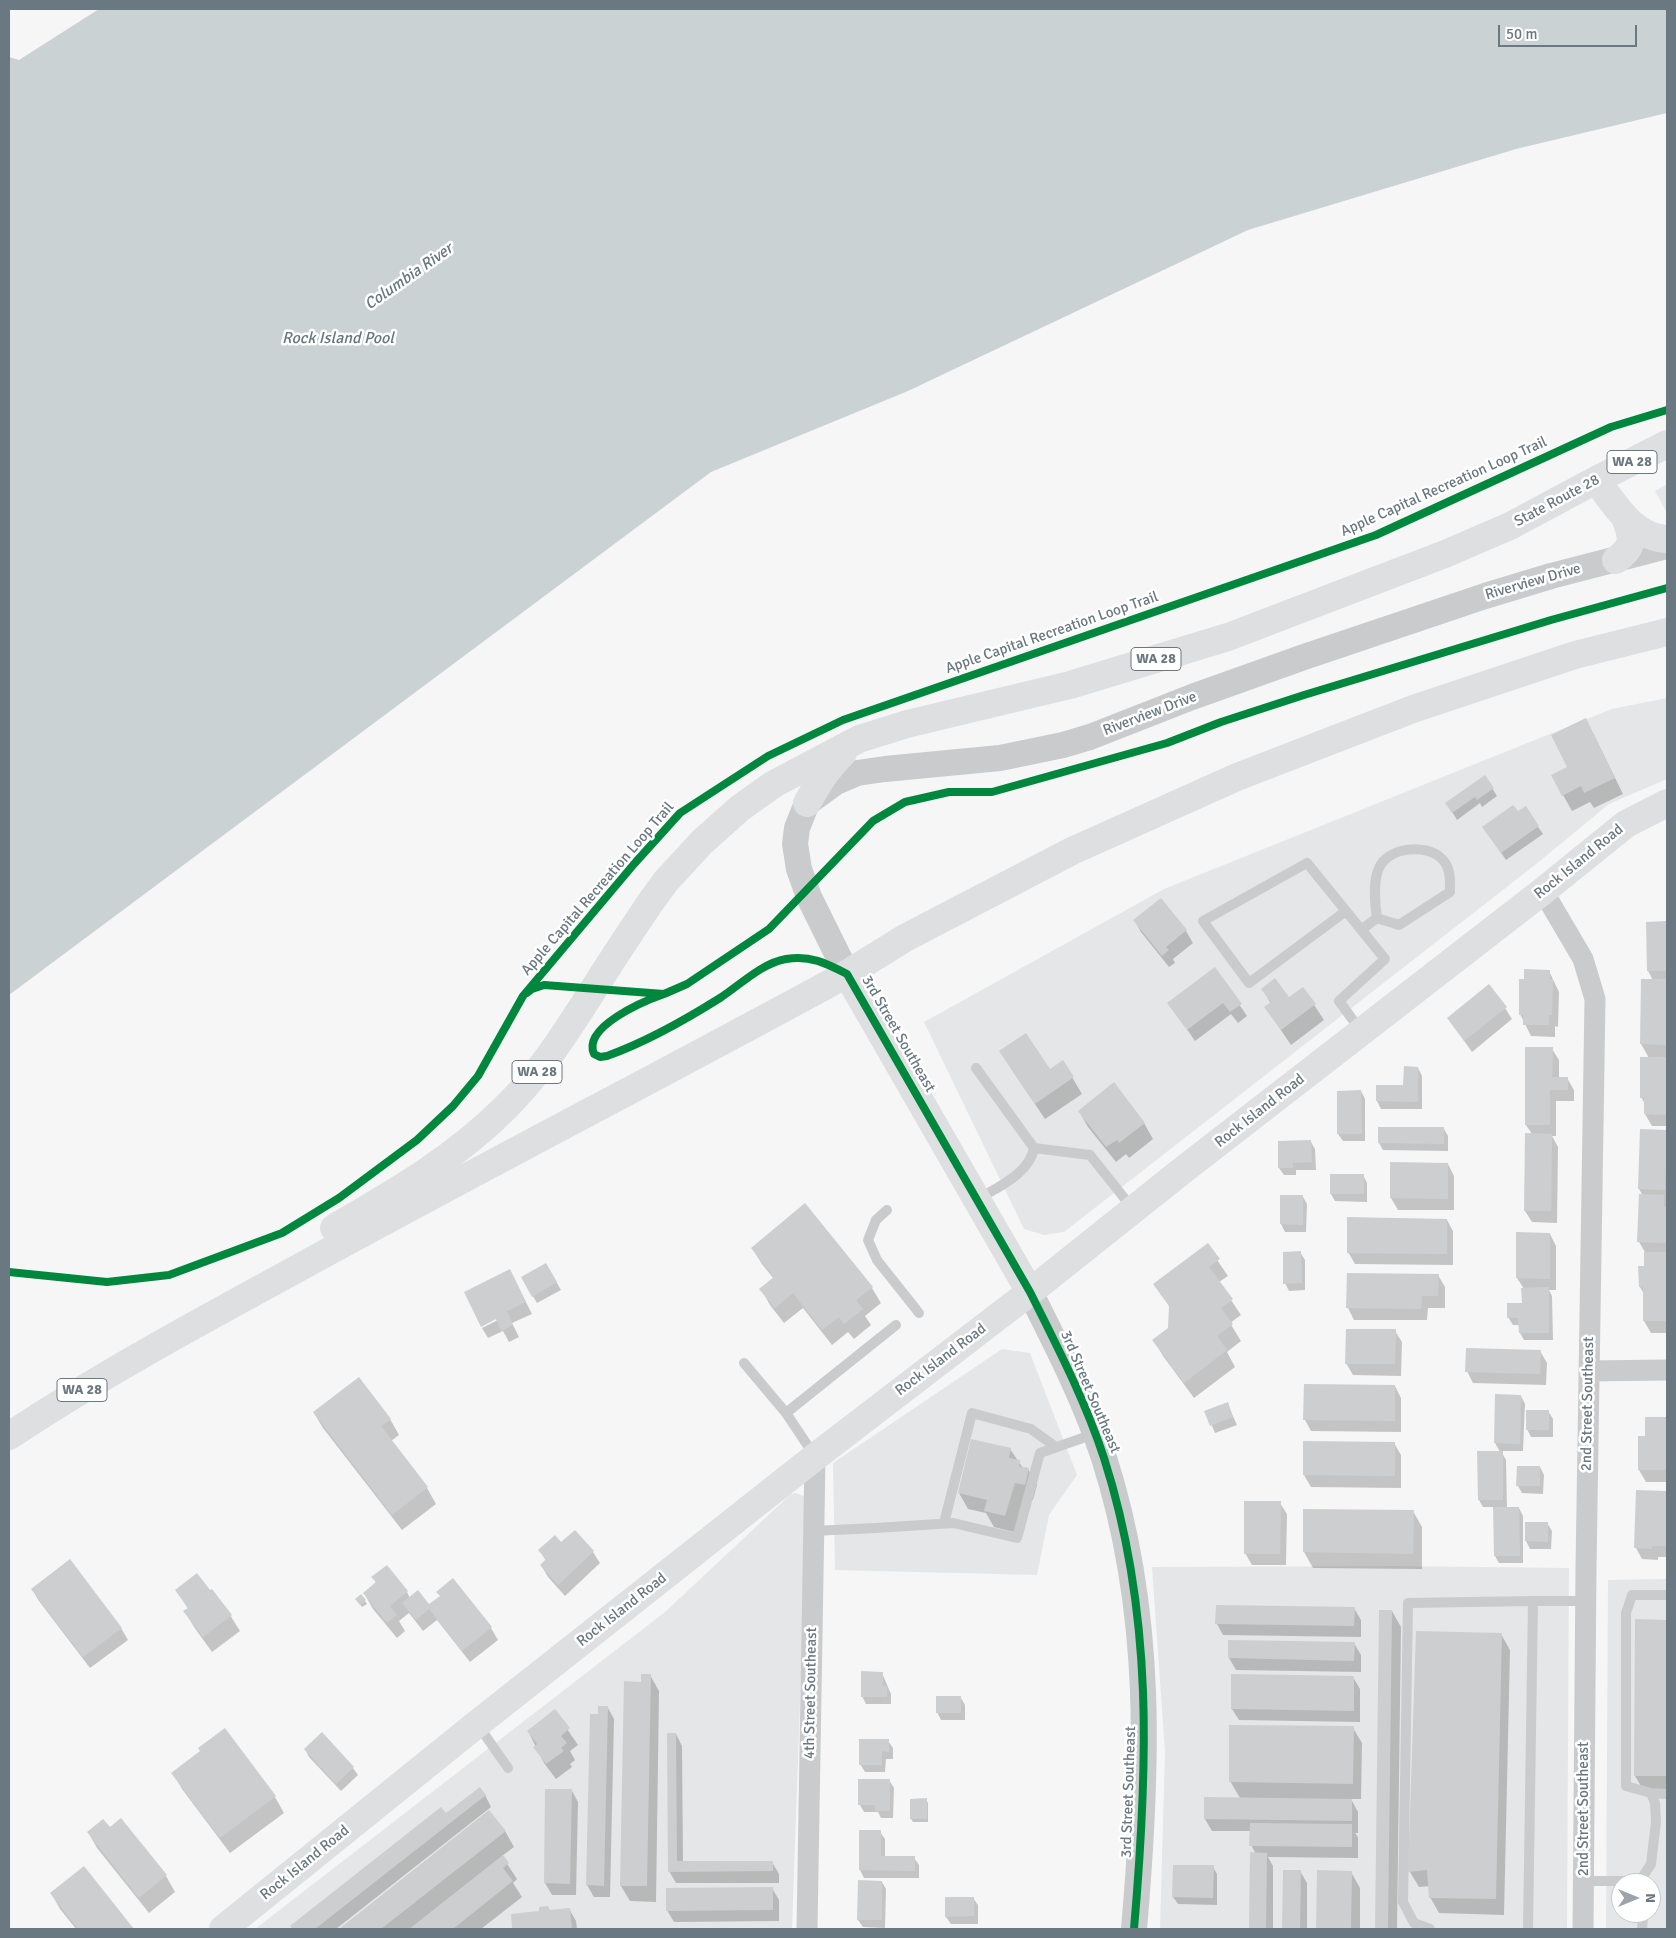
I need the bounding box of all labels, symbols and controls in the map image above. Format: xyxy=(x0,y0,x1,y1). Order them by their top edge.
scale bar xyxy=(1501,15,1640,47)
text: 50 m xyxy=(1506,25,1537,43)
water label: Columbia River xyxy=(361,240,457,314)
water label: Rock Island Pool xyxy=(282,329,394,349)
street label: Apple Capital Recreation Loop Trail xyxy=(1338,433,1550,541)
road number: WA 28 xyxy=(1607,451,1657,474)
street label: State Route 28 xyxy=(1511,471,1603,531)
street label: Riverview Drive xyxy=(1483,560,1583,604)
street label: Apple Capital Recreation Loop Trail xyxy=(943,588,1161,678)
road number: WA 28 xyxy=(1131,648,1181,671)
street label: Riverview Drive xyxy=(1101,688,1199,740)
street label: Apple Capital Recreation Loop Trail xyxy=(518,799,678,979)
street label: Rock Island Road xyxy=(1531,821,1627,903)
street label: 3rd Street Southeast xyxy=(857,972,939,1096)
road number: WA 28 xyxy=(512,1060,562,1084)
street label: Rock Island Road xyxy=(1211,1070,1309,1152)
street label: Rock Island Road xyxy=(892,1320,990,1400)
street label: 3rd Street Southeast xyxy=(1056,1328,1124,1456)
street label: 2nd Street Southeast xyxy=(1578,1337,1598,1471)
road number: WA 28 xyxy=(57,1378,107,1402)
street label: Rock Island Road xyxy=(573,1569,671,1651)
street label: 4th Street Southeast xyxy=(801,1627,821,1759)
street label: 3rd Street Southeast xyxy=(1118,1726,1140,1858)
street label: 2nd Street Southeast xyxy=(1575,1742,1593,1876)
street label: Rock Island Road xyxy=(257,1822,353,1904)
north arrow xyxy=(1611,1873,1661,1923)
text: N xyxy=(1642,1893,1659,1903)

